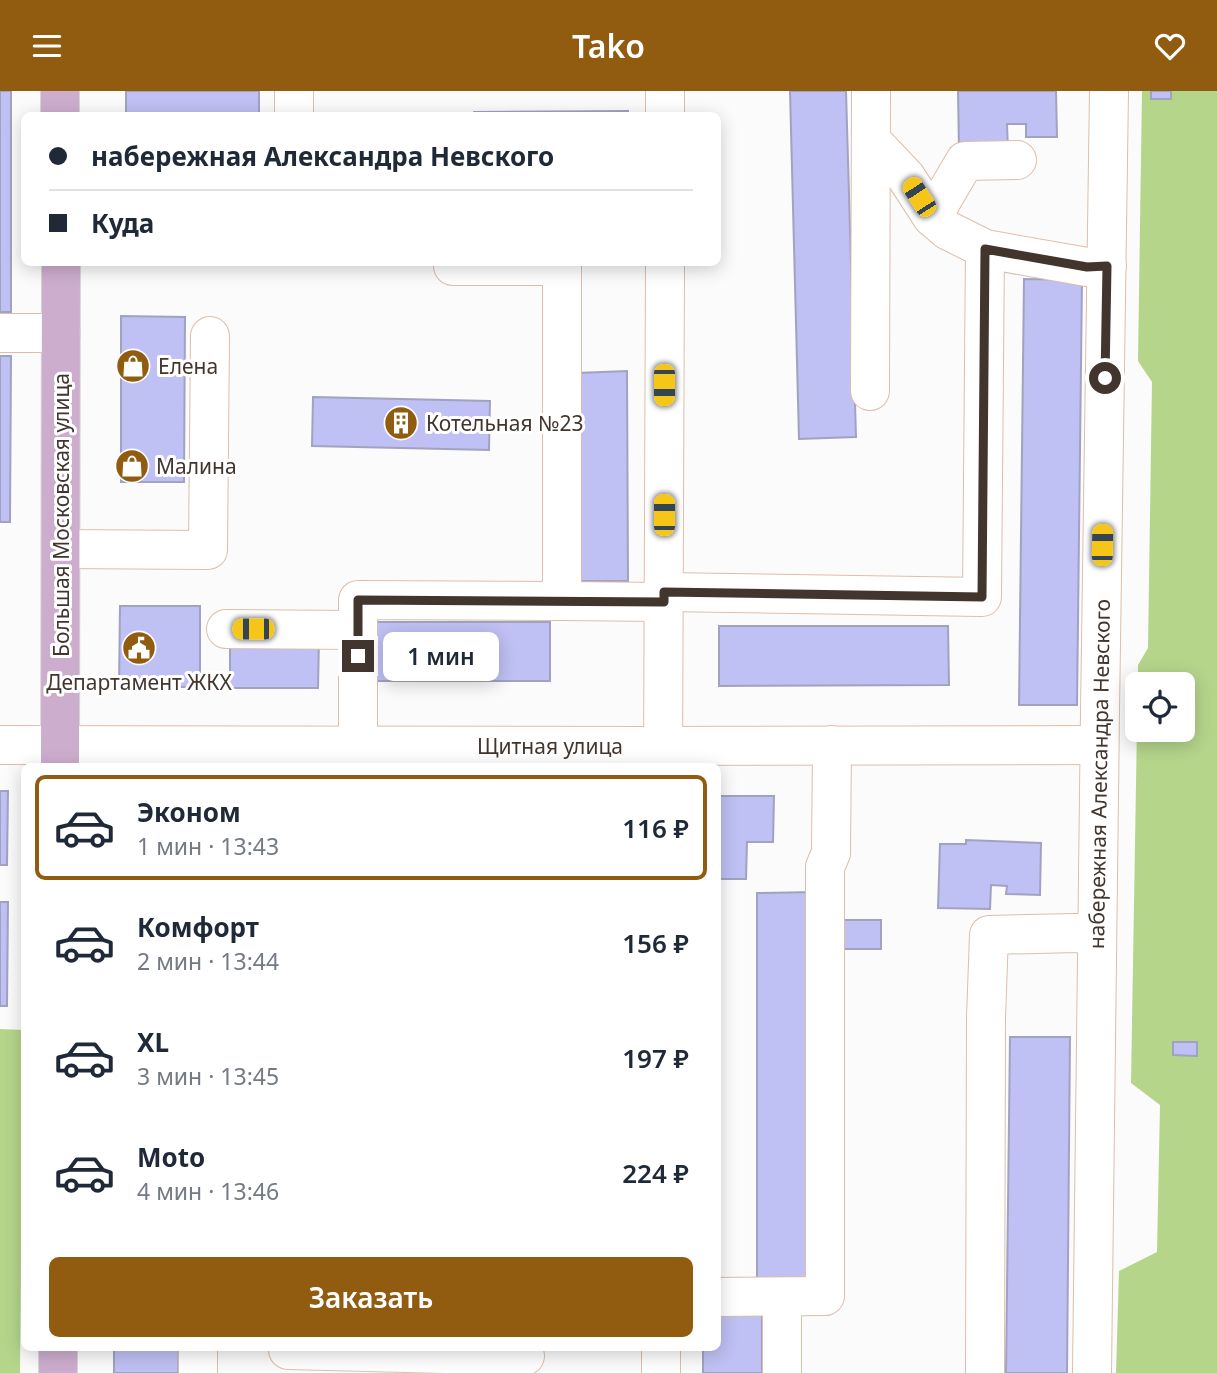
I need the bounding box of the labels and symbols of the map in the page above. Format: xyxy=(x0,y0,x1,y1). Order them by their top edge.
car xyxy=(899,174,940,220)
shop icon: Елена xyxy=(114,347,152,385)
place label: Елена xyxy=(158,352,218,380)
route start xyxy=(1089,362,1121,394)
car xyxy=(654,364,675,406)
street label: Большая Московская улица xyxy=(47,373,75,657)
building icon: Котельная №23 xyxy=(382,404,420,442)
place label: Котельная №23 xyxy=(426,409,583,437)
shop icon: Малина xyxy=(113,447,151,485)
place label: Малина xyxy=(156,452,237,480)
car xyxy=(654,494,675,536)
car xyxy=(1092,524,1113,566)
street label: набережная Александра Невского xyxy=(1082,599,1116,949)
car xyxy=(233,619,275,640)
public building icon: Департамент ЖКХ xyxy=(120,629,158,667)
callout: 1 мин xyxy=(382,631,498,681)
route end xyxy=(342,640,374,672)
place label: Департамент ЖКХ xyxy=(46,668,232,696)
street label: Щитная улица xyxy=(477,732,623,760)

